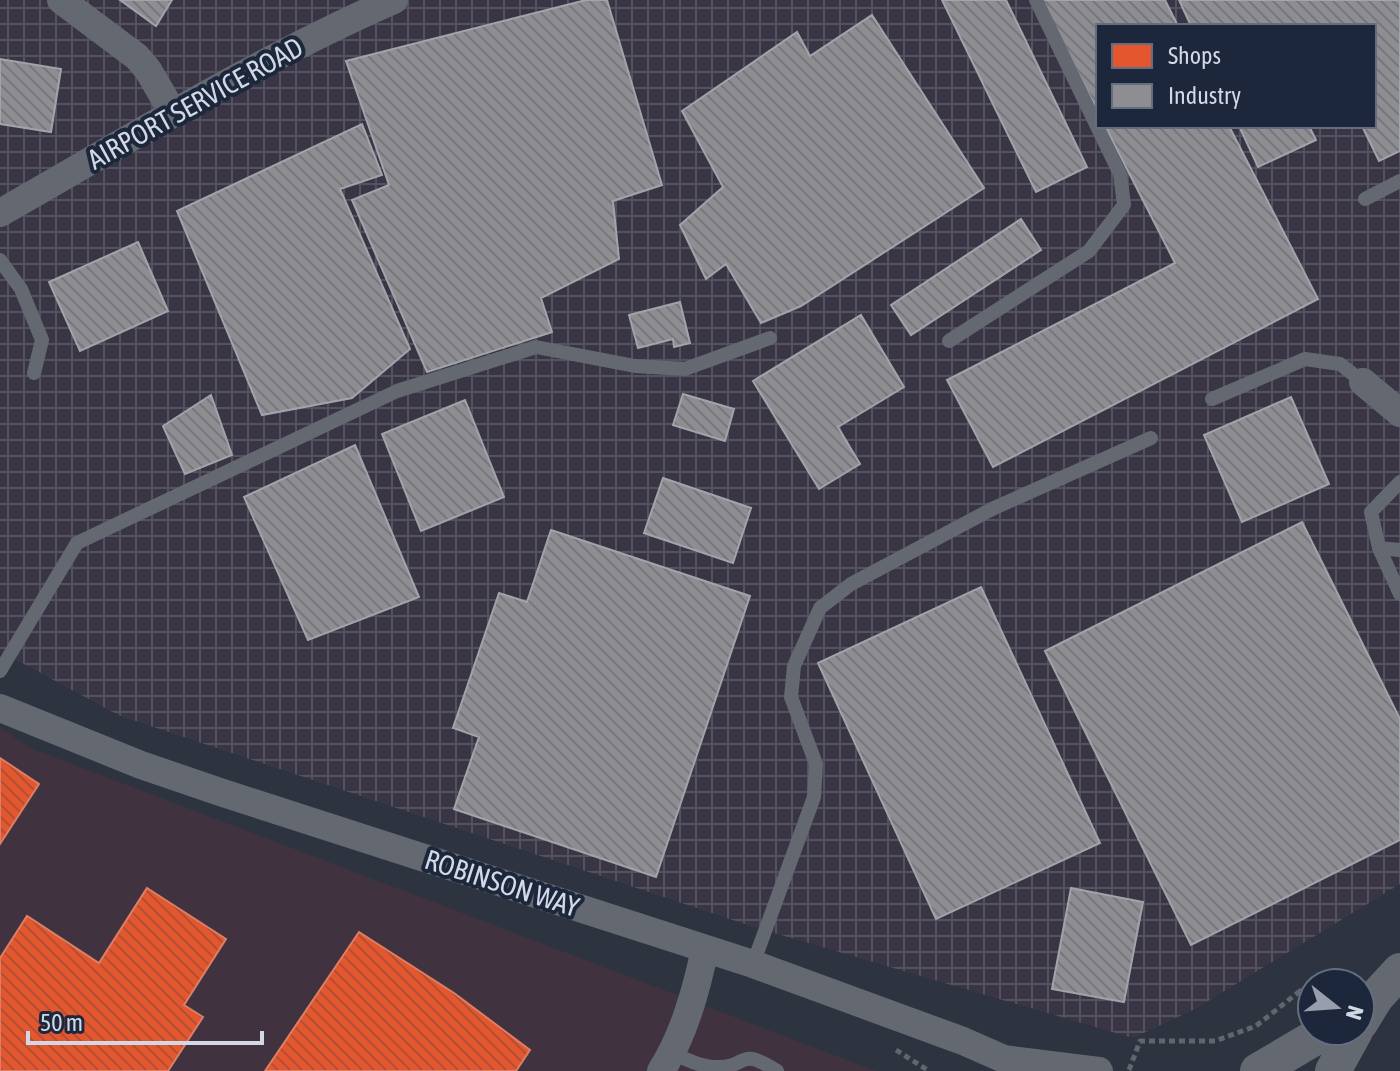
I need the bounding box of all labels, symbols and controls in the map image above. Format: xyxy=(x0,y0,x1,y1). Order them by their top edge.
legend xyxy=(1096,24,1376,128)
street label: AIRPORT SERVICE ROAD xyxy=(82,31,308,175)
text: Shops xyxy=(1168,42,1221,69)
text: Industry xyxy=(1168,82,1241,109)
street label: ROBINSON WAY xyxy=(421,843,584,923)
north arrow xyxy=(1296,967,1376,1047)
scale bar xyxy=(28,995,262,1045)
text: N xyxy=(1341,1003,1369,1023)
text: 50 m xyxy=(40,1009,83,1036)

